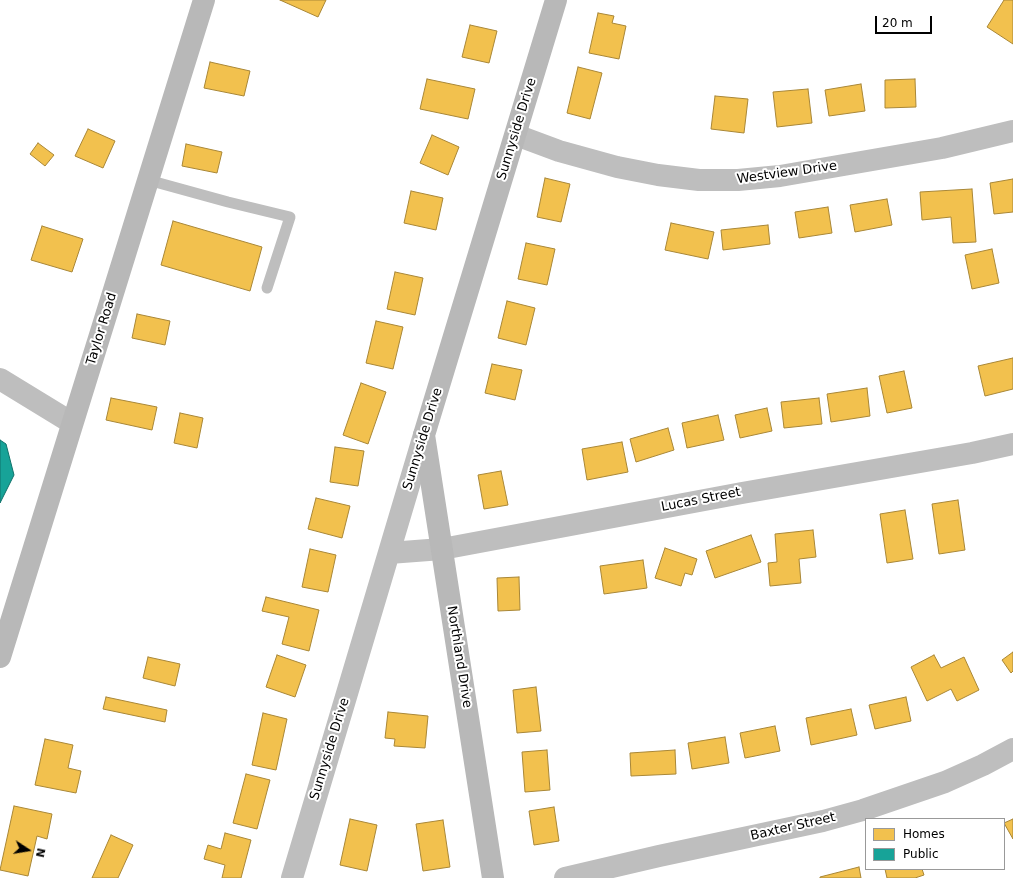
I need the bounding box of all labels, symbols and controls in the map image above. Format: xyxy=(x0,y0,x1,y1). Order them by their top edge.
scale bar xyxy=(877,8,934,34)
text: 20 m xyxy=(882,16,913,30)
street label: Sunnyside Drive xyxy=(494,76,540,182)
street label: Westview Drive xyxy=(736,158,838,188)
street label: Taylor Road xyxy=(84,291,120,367)
street label: Sunnyside Drive xyxy=(400,386,446,492)
street label: Lucas Street xyxy=(660,485,742,515)
street label: Northland Drive xyxy=(443,605,475,709)
street label: Sunnyside Drive xyxy=(307,696,353,802)
street label: Baxter Street xyxy=(749,810,837,844)
legend xyxy=(865,818,1005,870)
text: Homes xyxy=(903,827,945,841)
north arrow xyxy=(8,830,48,870)
text: N xyxy=(33,847,48,858)
text: Public xyxy=(903,847,939,861)

